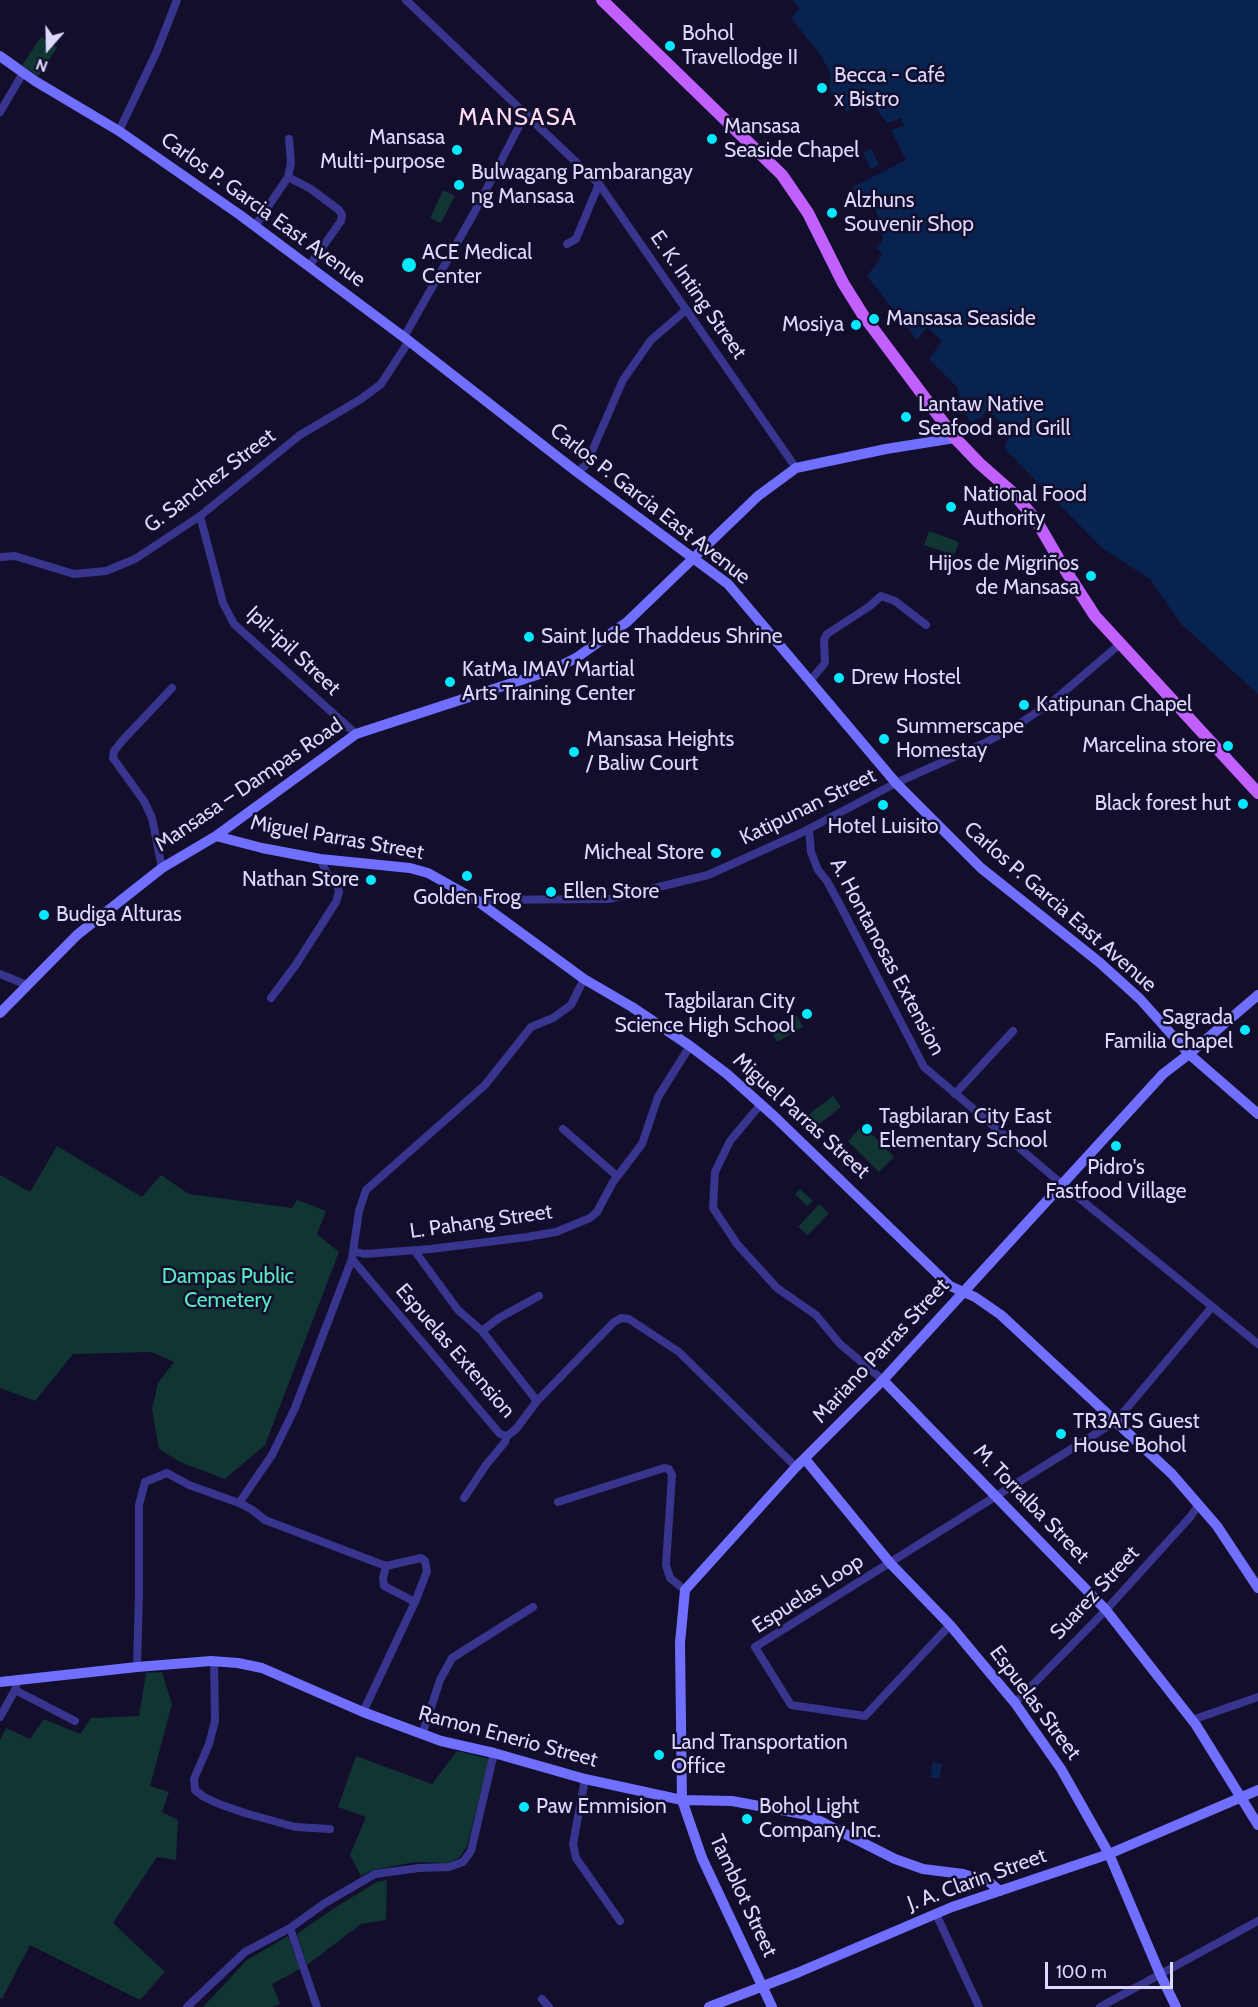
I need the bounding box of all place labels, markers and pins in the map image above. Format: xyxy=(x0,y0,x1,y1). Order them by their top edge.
place label: Bohol Travellodge II xyxy=(682,21,798,71)
marker: Bohol Travellodge II xyxy=(663,39,677,53)
place label: Becca - Café x Bistro xyxy=(834,63,945,113)
marker: Becca - Café x Bistro xyxy=(815,81,829,95)
place label: Mansasa Seaside Chapel xyxy=(724,114,859,164)
place label: Mansasa Multi-purpose xyxy=(320,125,445,175)
marker: Mansasa Seaside Chapel xyxy=(705,132,719,146)
marker: Mansasa Multi-purpose xyxy=(450,143,464,157)
place label: Bulwagang Pambarangay ng Mansasa xyxy=(471,160,693,210)
marker: Bulwagang Pambarangay ng Mansasa xyxy=(452,178,466,192)
place label: Alzhuns Souvenir Shop xyxy=(844,188,974,238)
marker: Alzhuns Souvenir Shop xyxy=(825,206,839,220)
place label: ACE Medical Center xyxy=(422,240,532,290)
marker: ACE Medical Center xyxy=(400,256,418,274)
place label: Mansasa Seaside xyxy=(886,306,1036,332)
place label: Mosiya xyxy=(782,312,844,338)
marker: Mansasa Seaside xyxy=(867,312,881,326)
marker: Mosiya xyxy=(849,318,863,332)
place label: Lantaw Native Seafood and Grill xyxy=(918,392,1070,442)
marker: Lantaw Native Seafood and Grill xyxy=(899,410,913,424)
place label: National Food Authority xyxy=(963,482,1087,532)
marker: National Food Authority xyxy=(944,500,958,514)
place label: Hijos de Migriños de Mansasa xyxy=(929,551,1079,601)
marker: Hijos de Migriños de Mansasa xyxy=(1084,569,1098,583)
place label: Saint Jude Thaddeus Shrine xyxy=(541,624,783,650)
marker: Saint Jude Thaddeus Shrine xyxy=(522,630,536,644)
place label: KatMa IMAV Martial Arts Training Center xyxy=(462,657,635,707)
place label: Drew Hostel xyxy=(851,665,961,691)
marker: Drew Hostel xyxy=(832,671,846,685)
marker: KatMa IMAV Martial Arts Training Center xyxy=(443,675,457,689)
place label: Katipunan Chapel xyxy=(1036,692,1192,718)
marker: Katipunan Chapel xyxy=(1017,698,1031,712)
place label: Summerscape Homestay xyxy=(896,714,1024,764)
place label: Mansasa Heights / Baliw Court xyxy=(586,727,734,777)
marker: Summerscape Homestay xyxy=(877,732,891,746)
place label: Marcelina store xyxy=(1082,733,1216,759)
marker: Marcelina store xyxy=(1221,739,1235,753)
marker: Mansasa Heights / Baliw Court xyxy=(567,745,581,759)
place label: Black forest hut xyxy=(1095,791,1231,817)
marker: Black forest hut xyxy=(1236,797,1250,811)
marker: Hotel Luisito xyxy=(876,798,890,812)
place label: Hotel Luisito xyxy=(828,814,938,840)
place label: Micheal Store xyxy=(584,840,704,866)
marker: Micheal Store xyxy=(709,846,723,860)
place label: Nathan Store xyxy=(242,867,359,893)
marker: Golden Frog xyxy=(460,869,474,883)
marker: Nathan Store xyxy=(364,873,378,887)
place label: Ellen Store xyxy=(563,879,659,905)
place label: Golden Frog xyxy=(413,885,521,911)
marker: Ellen Store xyxy=(544,885,558,899)
place label: Budiga Alturas xyxy=(56,902,182,928)
marker: Budiga Alturas xyxy=(37,908,51,922)
place label: Tagbilaran City Science High School xyxy=(615,989,795,1039)
place label: Sagrada Familia Chapel xyxy=(1104,1005,1233,1055)
marker: Tagbilaran City Science High School xyxy=(800,1007,814,1021)
marker: Sagrada Familia Chapel xyxy=(1238,1023,1252,1037)
place label: Tagbilaran City East Elementary School xyxy=(879,1104,1052,1154)
marker: Tagbilaran City East Elementary School xyxy=(860,1122,874,1136)
marker: Pidro's Fastfood Village xyxy=(1109,1139,1123,1153)
place label: Pidro's Fastfood Village xyxy=(1045,1155,1187,1205)
place label: TR3ATS Guest House Bohol xyxy=(1073,1409,1200,1459)
marker: TR3ATS Guest House Bohol xyxy=(1054,1427,1068,1441)
place label: Land Transportation Office xyxy=(671,1730,848,1780)
marker: Land Transportation Office xyxy=(652,1748,666,1762)
place label: Paw Emmision xyxy=(536,1794,667,1820)
place label: Bohol Light Company Inc. xyxy=(759,1794,881,1844)
marker: Paw Emmision xyxy=(517,1800,531,1814)
marker: Bohol Light Company Inc. xyxy=(740,1812,754,1826)

